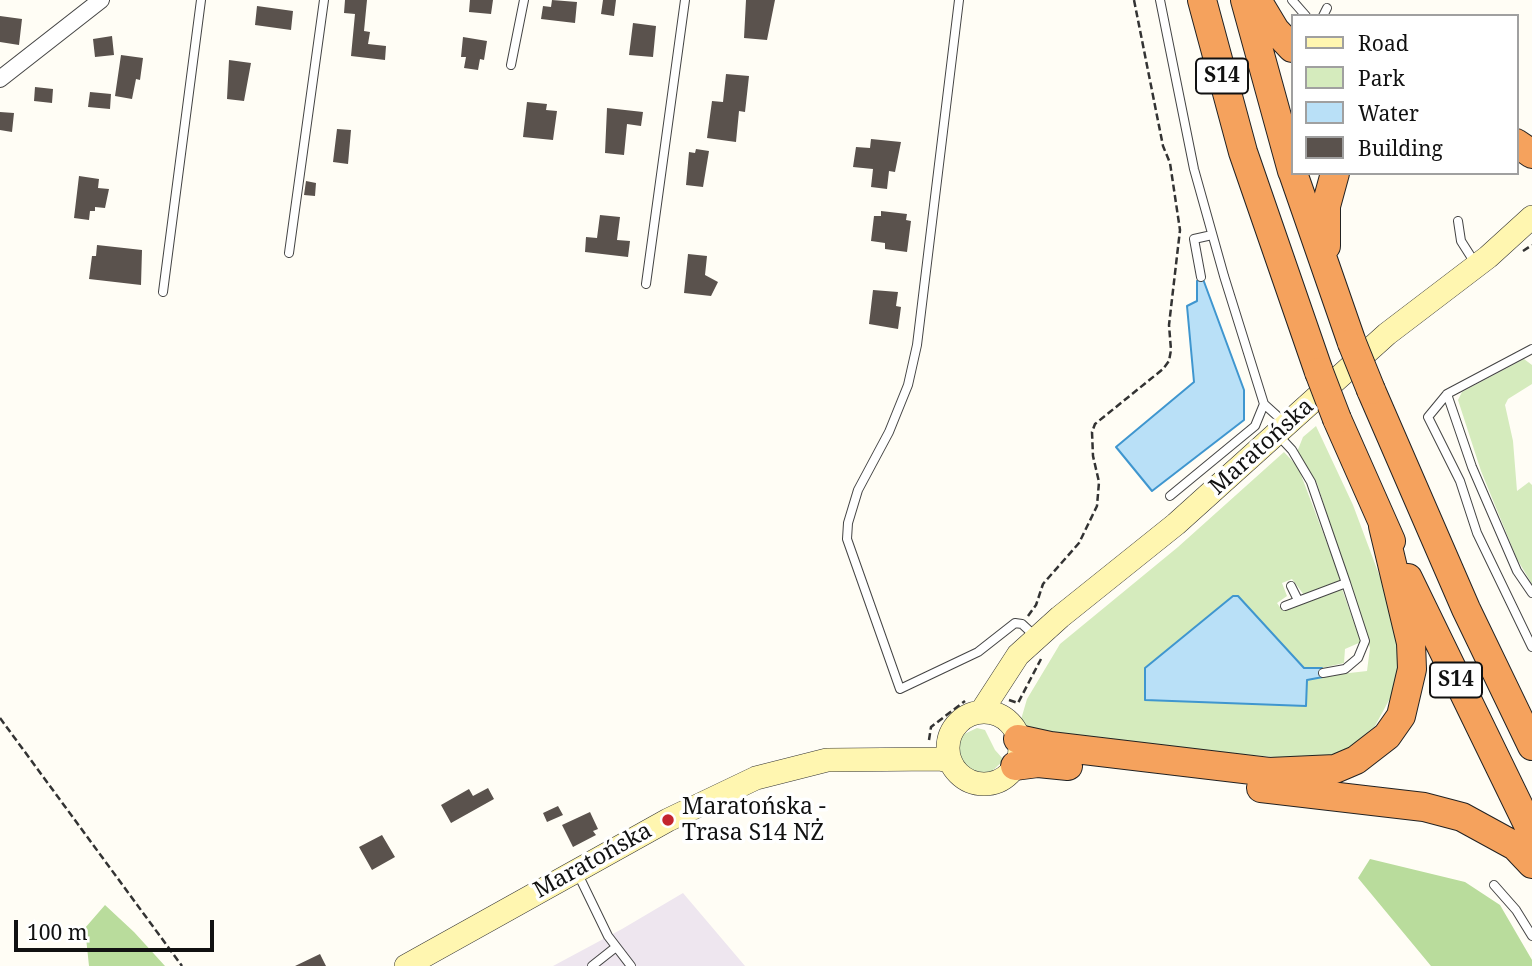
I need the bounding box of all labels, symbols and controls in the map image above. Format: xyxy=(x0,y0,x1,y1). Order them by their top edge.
legend xyxy=(1290,14,1518,175)
text: Road xyxy=(1358,29,1409,57)
road number: S14 xyxy=(1196,58,1248,94)
text: Park xyxy=(1358,64,1405,92)
text: Water xyxy=(1358,99,1419,127)
text: Building xyxy=(1358,134,1443,162)
street label: Maratońska xyxy=(1204,393,1320,501)
road number: S14 xyxy=(1430,662,1482,698)
place label: Maratońska - Trasa S14 NŻ xyxy=(682,793,826,847)
marker: Maratońska - Trasa S14 NŻ xyxy=(660,812,676,828)
street label: Maratońska xyxy=(529,817,657,905)
scale bar xyxy=(18,906,217,950)
text: 100 m xyxy=(27,918,88,946)

